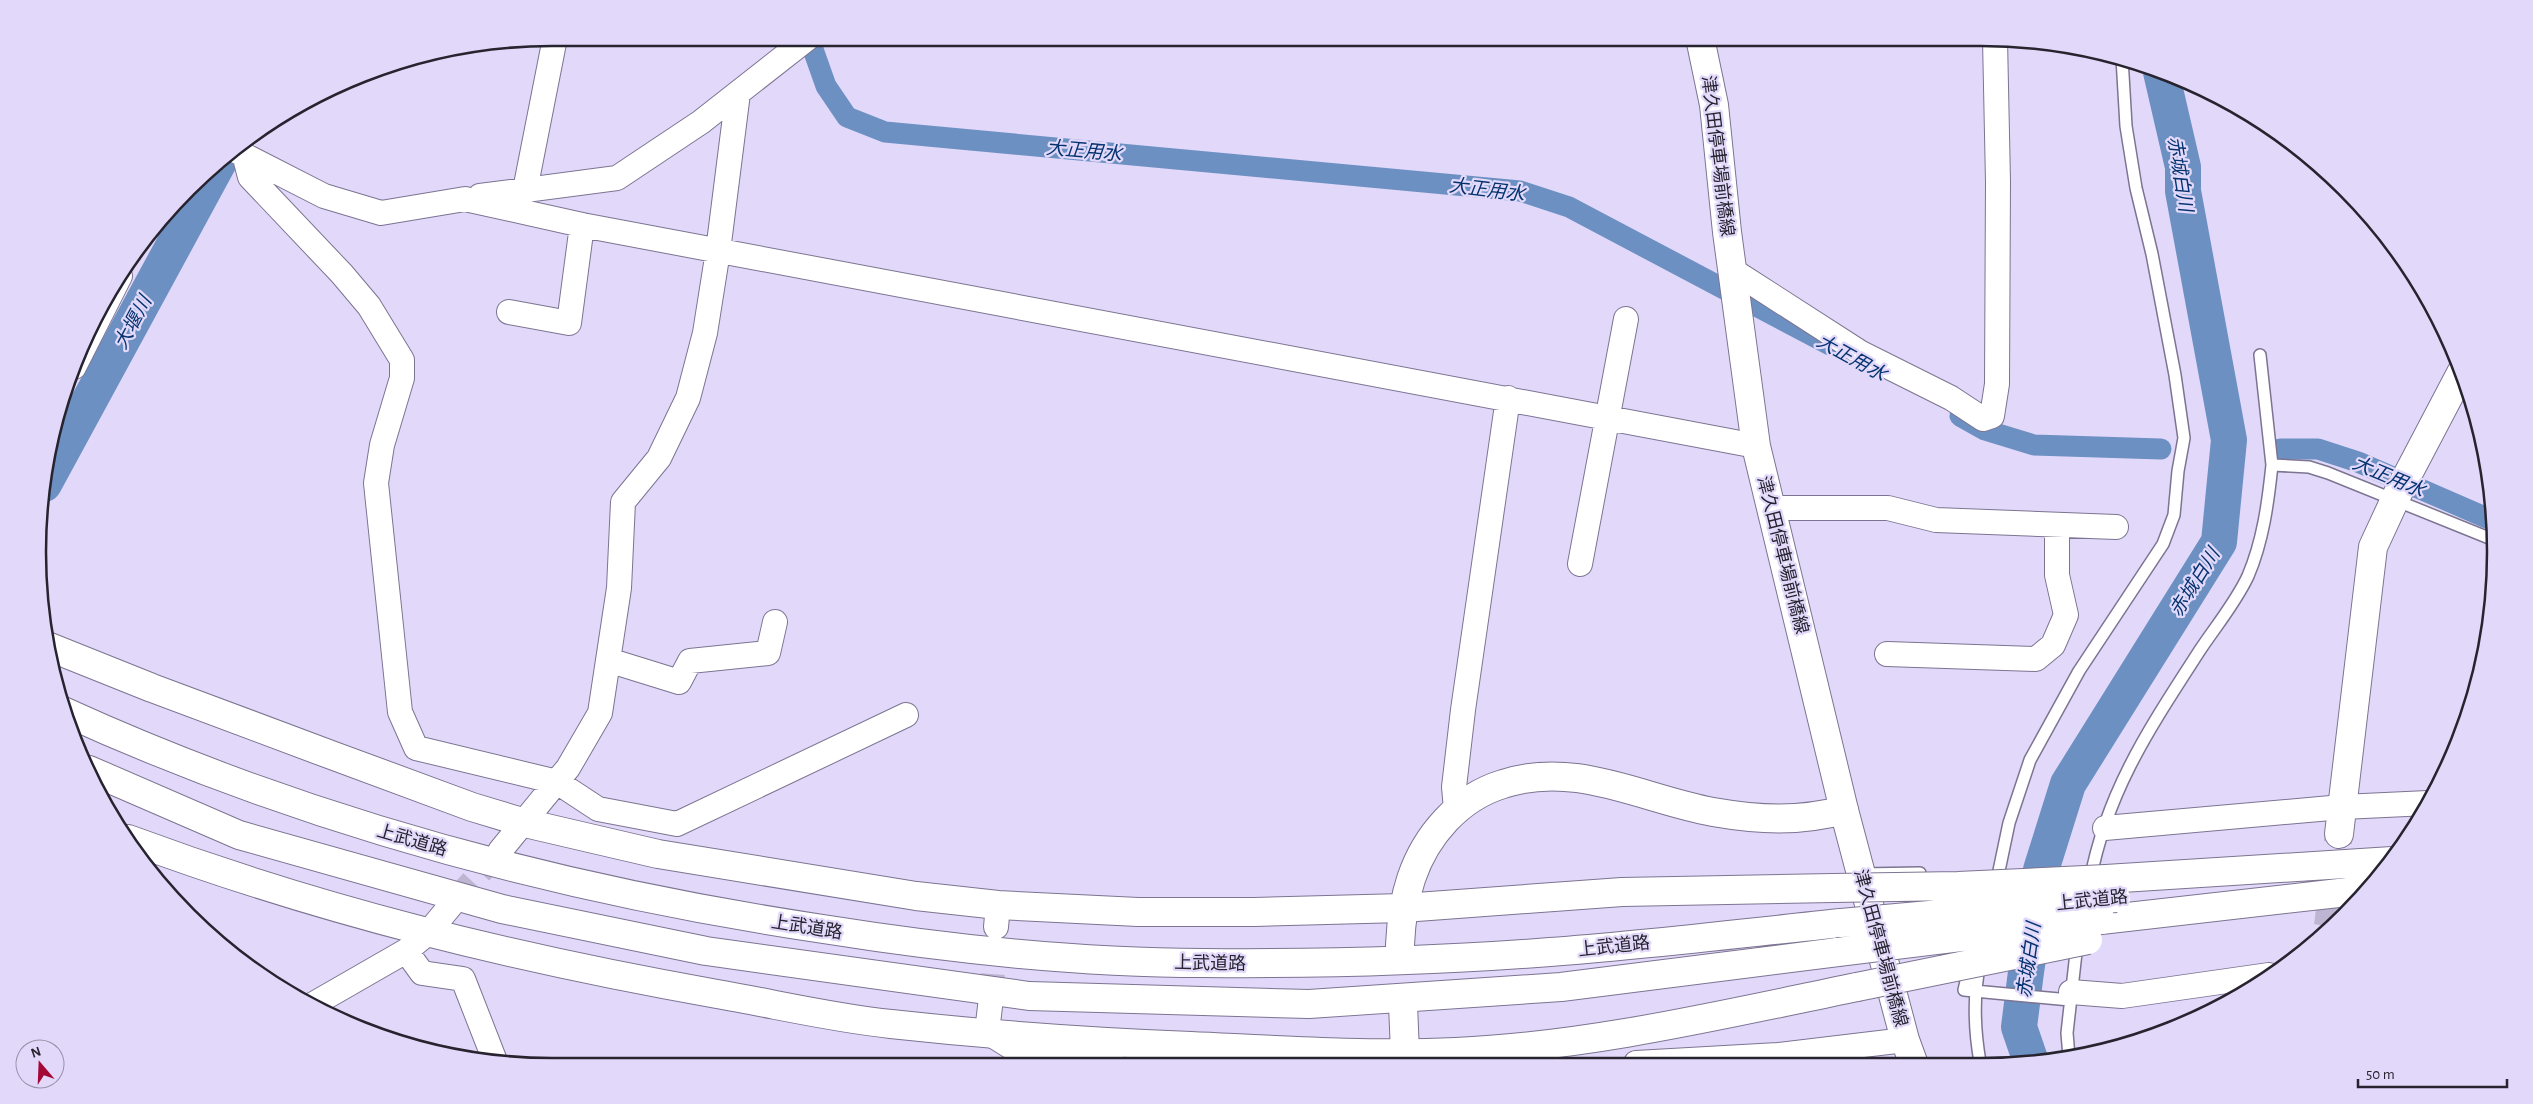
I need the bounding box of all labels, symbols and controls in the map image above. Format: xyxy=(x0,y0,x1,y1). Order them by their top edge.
street label: 津久田停車場前橋線 xyxy=(1698,74,1738,238)
water label: 赤城白川 xyxy=(2164,135,2197,215)
water label: 大正用水 xyxy=(1045,138,1125,164)
water label: 大正用水 xyxy=(1448,175,1528,205)
water label: 大堰川 xyxy=(111,291,156,352)
water label: 大正用水 xyxy=(1813,331,1891,386)
water label: 大正用水 xyxy=(2350,453,2429,502)
street label: 津久田停車場前橋線 xyxy=(1754,474,1812,636)
water label: 赤城白川 xyxy=(2165,543,2225,620)
street label: 上武道路 xyxy=(375,820,449,860)
street label: 津久田停車場前橋線 xyxy=(1850,867,1912,1029)
street label: 上武道路 xyxy=(2055,886,2129,914)
street label: 上武道路 xyxy=(770,911,844,943)
water label: 赤城白川 xyxy=(2013,919,2044,999)
street label: 上武道路 xyxy=(1577,932,1651,960)
street label: 上武道路 xyxy=(1174,952,1246,974)
north arrow xyxy=(15,1039,65,1089)
text: N xyxy=(29,1044,43,1061)
scale bar xyxy=(2358,1056,2507,1088)
text: 50 m xyxy=(2366,1067,2395,1082)

